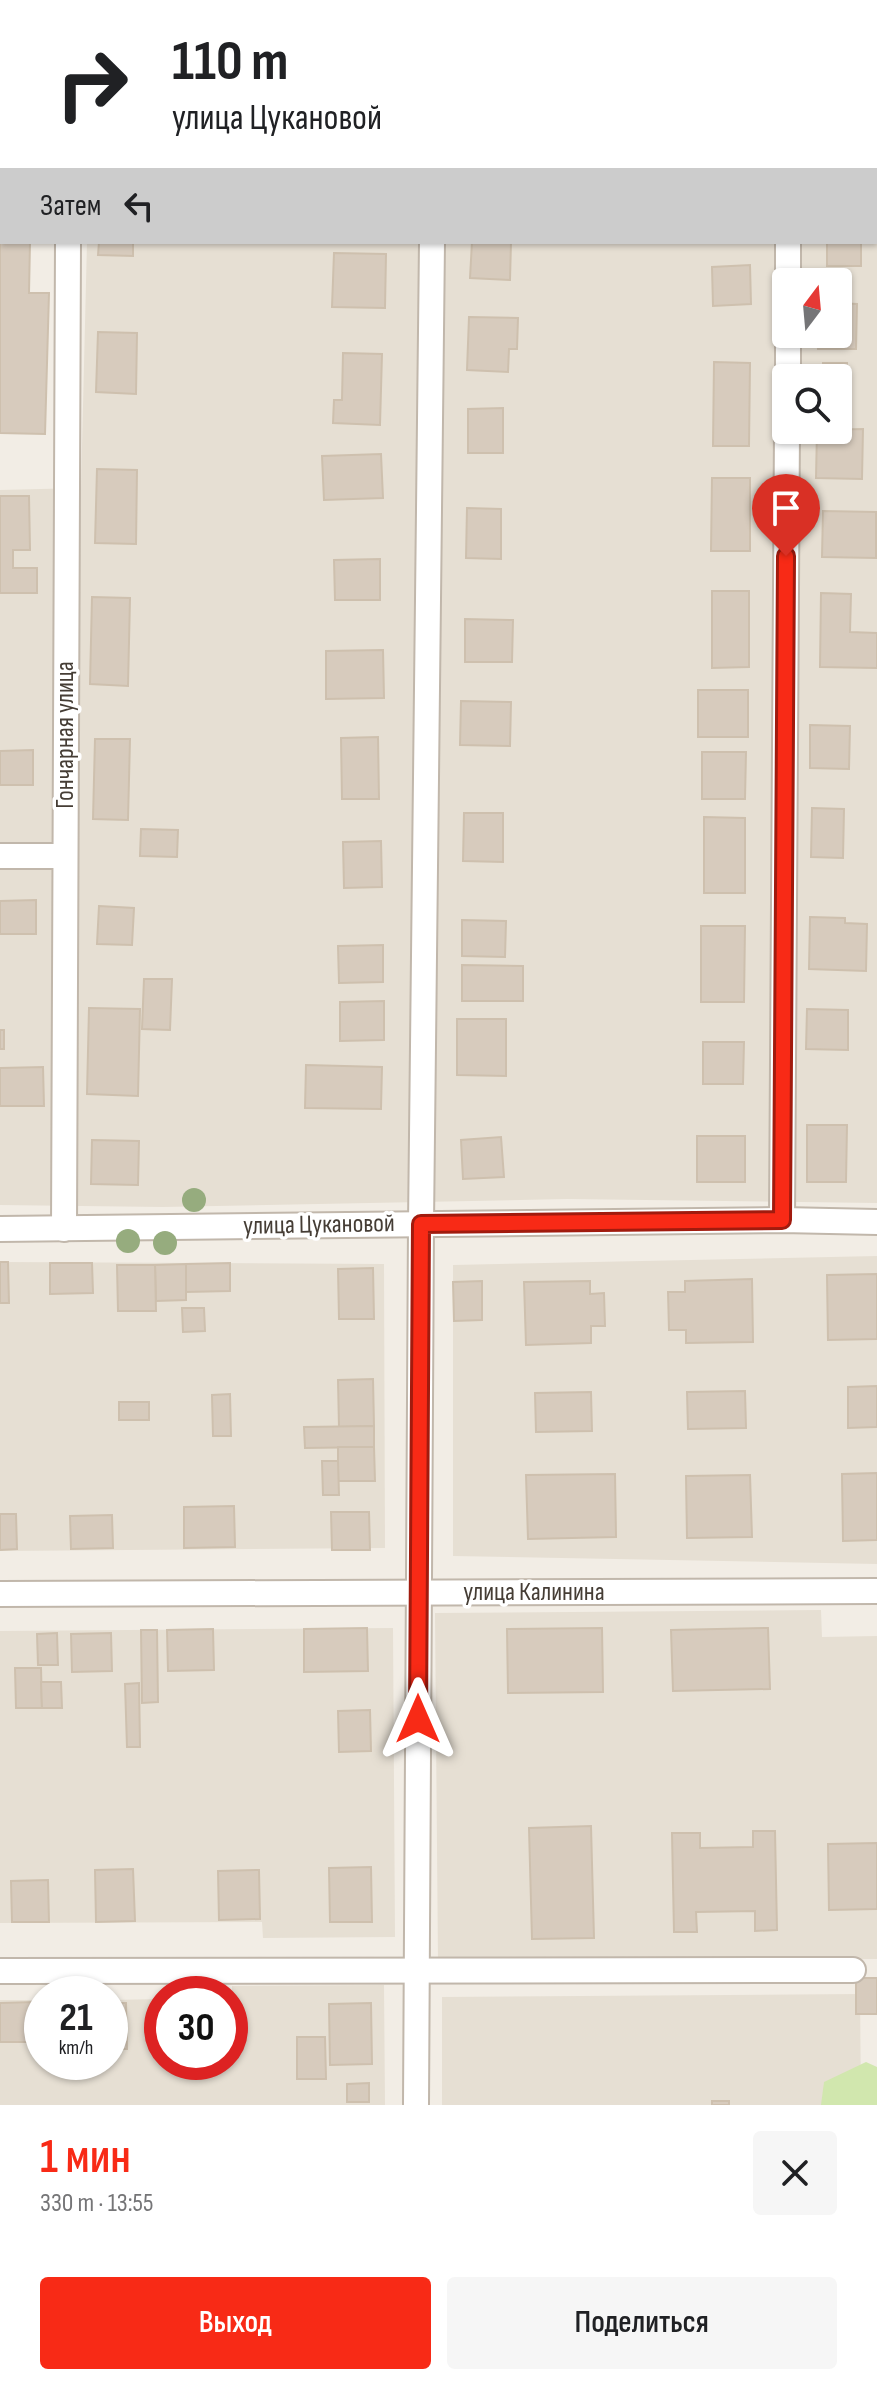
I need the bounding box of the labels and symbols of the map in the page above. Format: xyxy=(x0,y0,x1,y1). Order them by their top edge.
north arrow xyxy=(772,268,852,348)
pin xyxy=(752,474,820,556)
street label: Гончарная улица xyxy=(50,661,81,809)
street label: улица Цукановой xyxy=(243,1208,395,1242)
street label: улица Калинина xyxy=(463,1577,605,1608)
position arrow xyxy=(376,1677,460,1761)
speed limit sign: 30 xyxy=(144,1976,248,2080)

